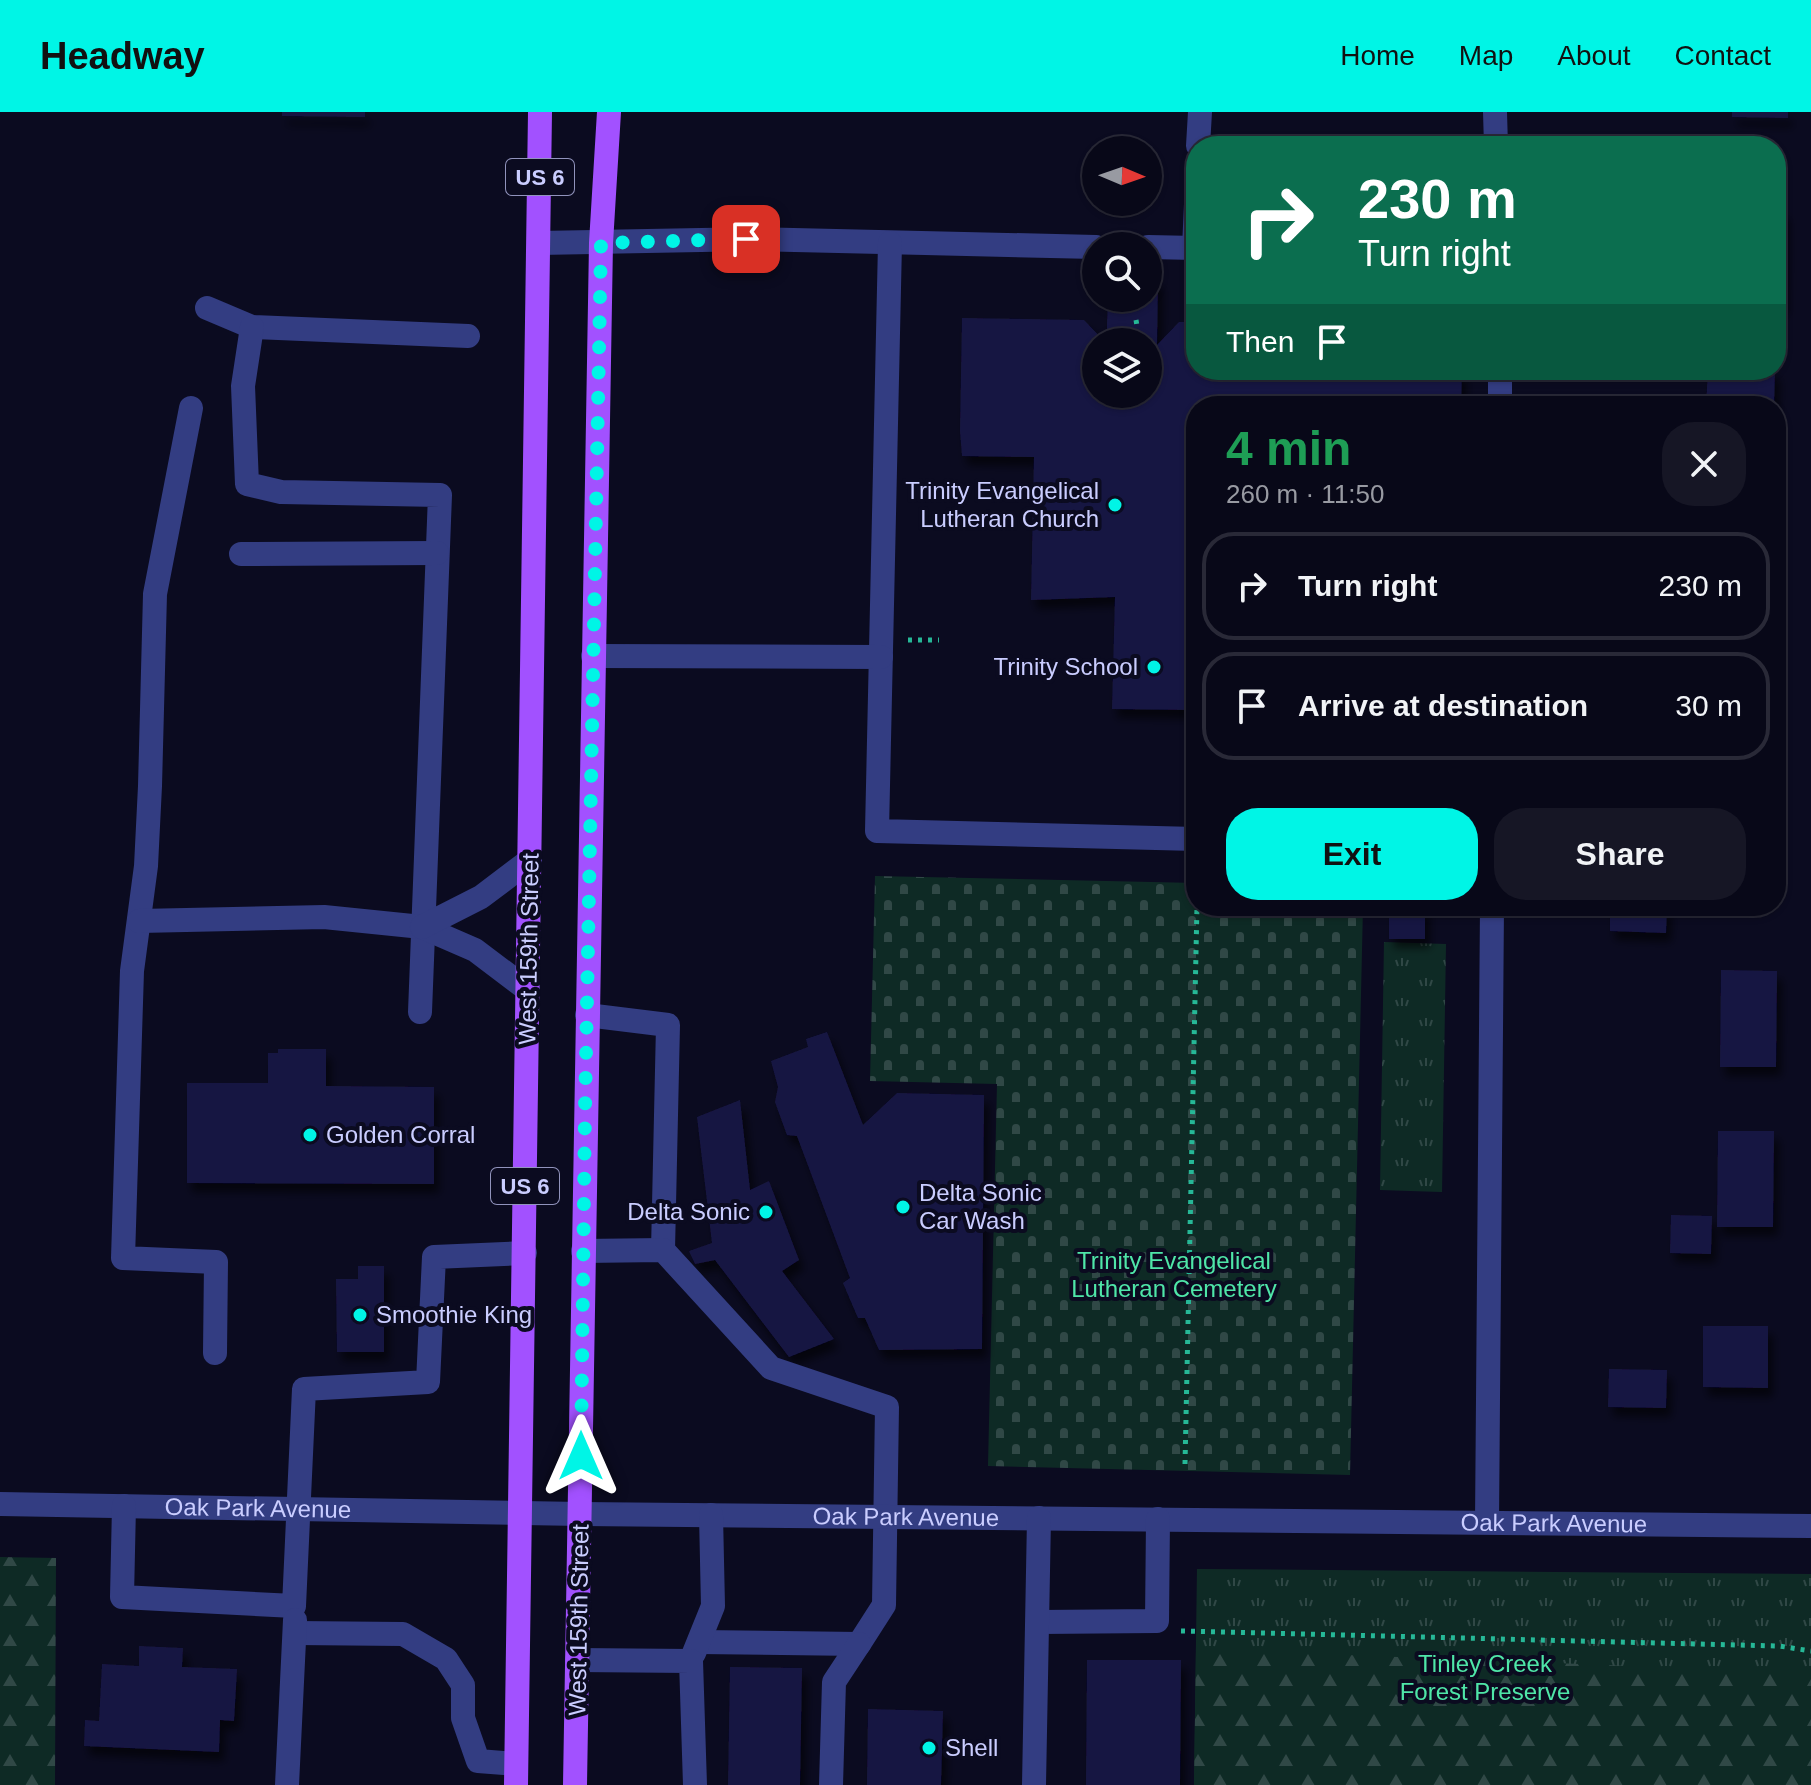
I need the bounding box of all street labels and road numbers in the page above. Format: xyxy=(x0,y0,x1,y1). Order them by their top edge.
road number: US 6 xyxy=(506,159,574,195)
street label: West 159th Street xyxy=(513,853,544,1045)
road number: US 6 xyxy=(491,1168,559,1204)
street label: Oak Park Avenue xyxy=(165,1493,351,1523)
street label: Oak Park Avenue xyxy=(813,1502,999,1531)
street label: Oak Park Avenue xyxy=(1461,1509,1647,1537)
street label: West 159th Street xyxy=(563,1524,594,1716)

